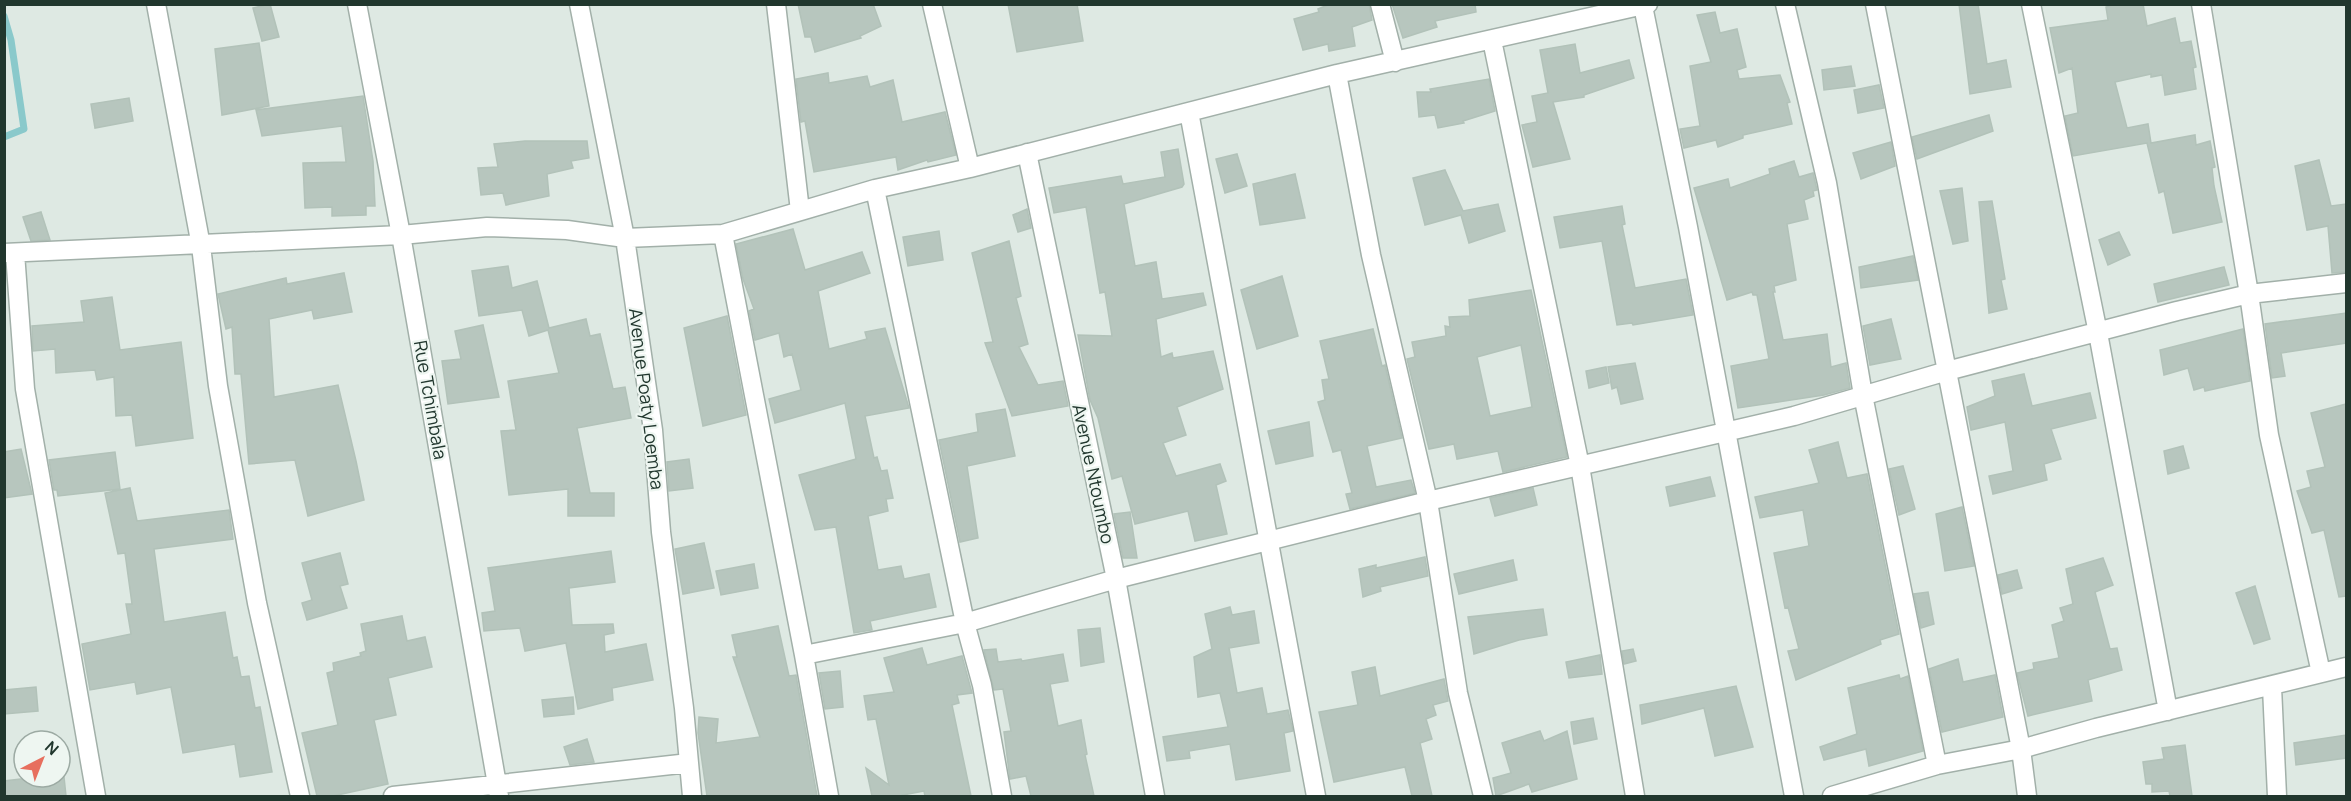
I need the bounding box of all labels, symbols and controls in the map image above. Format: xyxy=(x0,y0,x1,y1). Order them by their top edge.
street label: Avenue Poaty Loemba xyxy=(624,307,670,491)
street label: Rue Tchimbala xyxy=(409,338,453,461)
street label: Avenue Ntoumbo xyxy=(1067,402,1121,546)
north arrow xyxy=(12,729,72,789)
text: N xyxy=(40,736,64,760)

